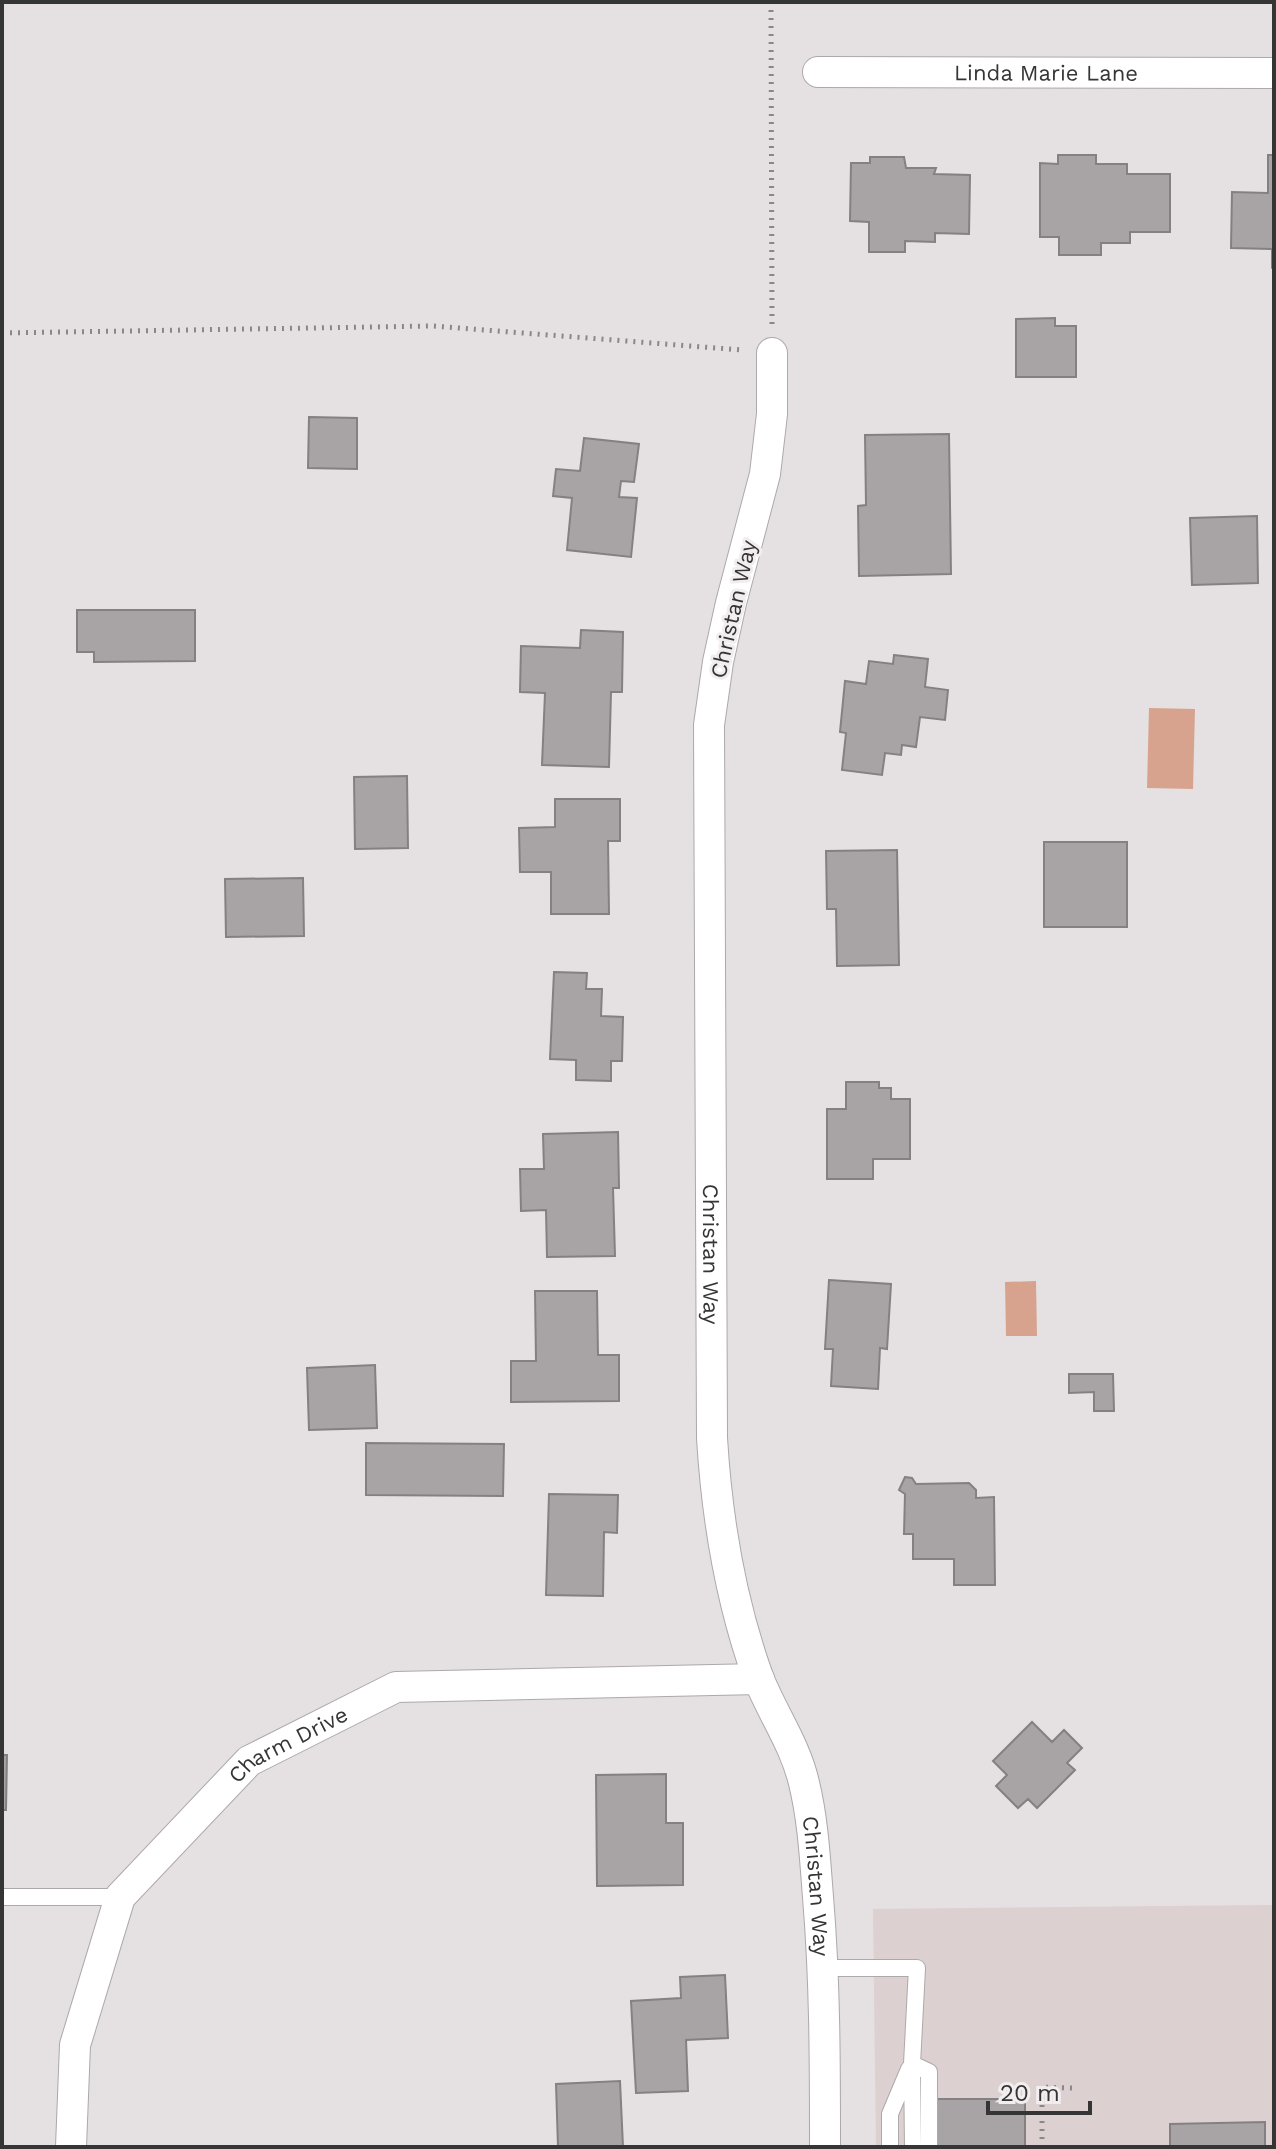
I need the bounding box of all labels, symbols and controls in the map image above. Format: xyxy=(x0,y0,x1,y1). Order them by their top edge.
street label: Linda Marie Lane xyxy=(954,60,1138,86)
street label: Christan Way xyxy=(705,537,762,681)
street label: Christan Way xyxy=(698,1184,724,1325)
street label: Charm Drive xyxy=(223,1702,352,1788)
street label: Christan Way xyxy=(797,1814,834,1958)
scale bar xyxy=(988,2065,1090,2115)
text: 20 m xyxy=(1000,2079,1060,2107)

